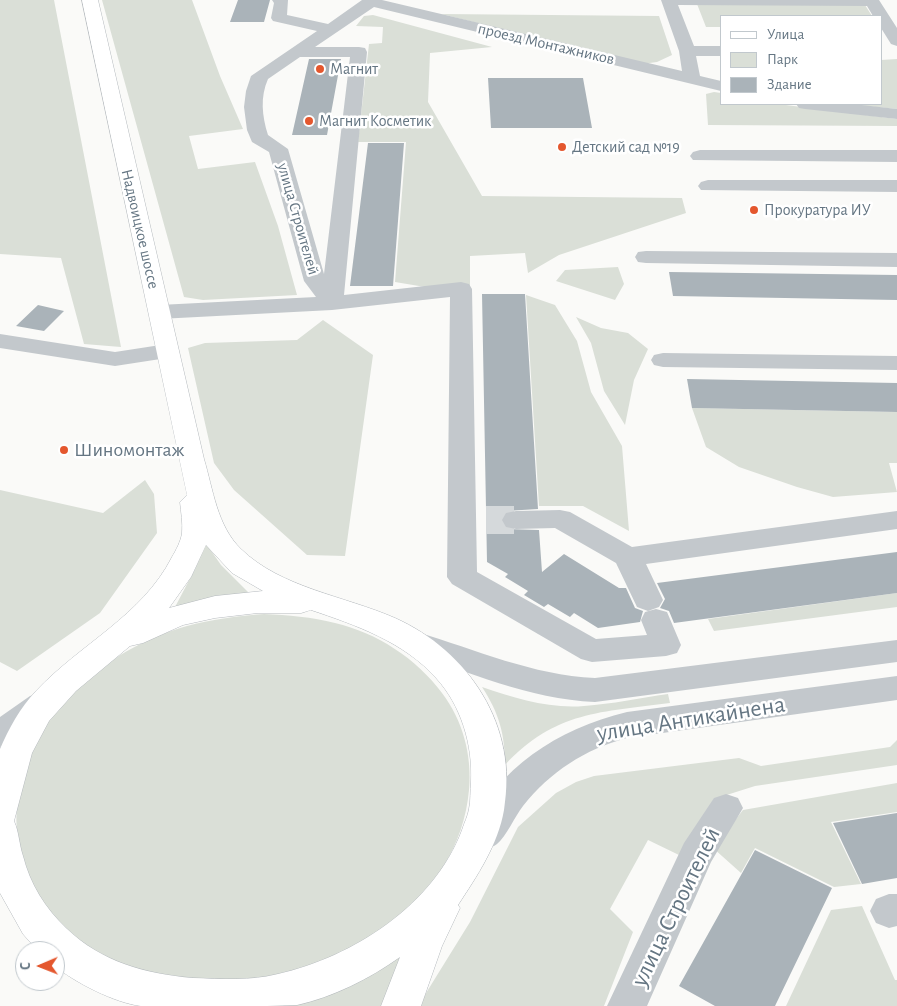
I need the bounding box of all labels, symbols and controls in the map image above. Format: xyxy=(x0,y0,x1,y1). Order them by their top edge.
legend xyxy=(720,15,882,105)
street label: проезд Монтажников xyxy=(476,19,616,69)
text: Улица xyxy=(767,27,804,42)
text: Парк xyxy=(767,52,798,67)
place label: Магнит xyxy=(330,59,378,79)
marker: Магнит xyxy=(314,63,326,75)
text: Здание xyxy=(767,77,812,92)
place label: Магнит Косметик xyxy=(319,111,431,131)
marker: Магнит Косметик xyxy=(303,115,315,127)
place label: Детский сад №19 xyxy=(572,137,680,157)
marker: Детский сад №19 xyxy=(556,141,568,153)
street label: улица Строителей xyxy=(273,161,323,277)
street label: Надвоицкое шоссе xyxy=(117,167,163,291)
place label: Прокуратура ИУ xyxy=(764,200,871,220)
marker: Прокуратура ИУ xyxy=(748,204,760,216)
place label: Шиномонтаж xyxy=(74,438,184,462)
marker: Шиномонтаж xyxy=(58,444,70,456)
street label: улица Антикайнена xyxy=(595,690,787,748)
street label: улица Строителей xyxy=(625,823,727,991)
north arrow xyxy=(15,941,65,991)
text: С xyxy=(19,962,33,970)

